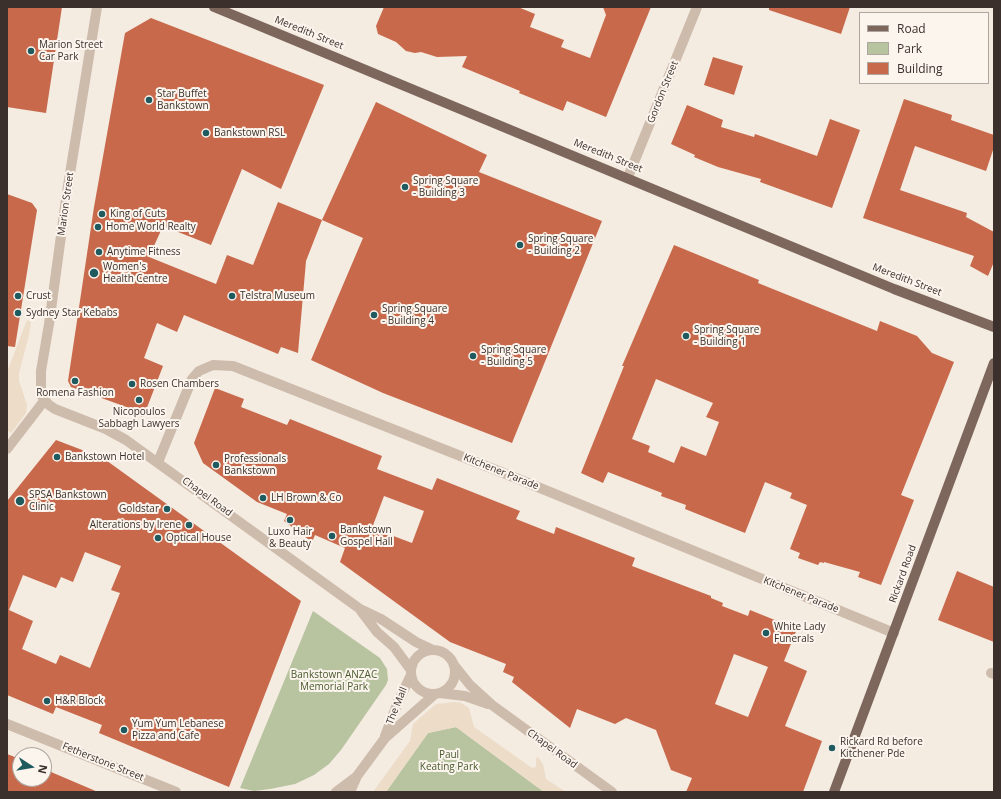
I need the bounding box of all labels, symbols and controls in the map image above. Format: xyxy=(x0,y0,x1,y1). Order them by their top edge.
legend xyxy=(859,12,989,84)
street label: Meredith Street xyxy=(273,14,345,52)
text: Road xyxy=(897,20,926,37)
place label: Marion Street Car Park xyxy=(39,39,103,62)
text: Park xyxy=(897,40,922,57)
marker: Marion Street Car Park xyxy=(26,46,36,56)
street label: Gordon Street xyxy=(645,59,681,125)
text: Building xyxy=(897,60,942,77)
place label: Star Buffet Bankstown xyxy=(157,88,209,112)
marker: Star Buffet Bankstown xyxy=(144,95,154,105)
place label: Bankstown RSL xyxy=(214,127,285,139)
marker: Bankstown RSL xyxy=(201,128,211,138)
street label: Meredith Street xyxy=(572,137,644,175)
street label: Marion Street xyxy=(56,172,76,236)
place label: Spring Square - Building 3 xyxy=(413,175,478,198)
marker: Spring Square - Building 3 xyxy=(400,182,410,192)
place label: King of Cuts xyxy=(110,208,166,220)
marker: King of Cuts xyxy=(97,209,107,219)
place label: Home World Realty xyxy=(106,221,196,233)
marker: Home World Realty xyxy=(93,222,103,232)
place label: Spring Square - Building 2 xyxy=(528,233,593,256)
marker: Spring Square - Building 2 xyxy=(515,240,525,250)
place label: Anytime Fitness xyxy=(107,246,181,258)
marker: Anytime Fitness xyxy=(94,247,104,257)
place label: Women's Health Centre xyxy=(103,261,168,284)
street label: Meredith Street xyxy=(871,261,943,299)
marker: Women's Health Centre xyxy=(88,267,100,279)
place label: Crust xyxy=(26,290,51,302)
place label: Telstra Museum xyxy=(240,290,315,302)
marker: Crust xyxy=(13,291,23,301)
marker: Telstra Museum xyxy=(227,291,237,301)
place label: Spring Square - Building 4 xyxy=(382,303,447,326)
place label: Sydney Star Kebabs xyxy=(26,307,118,319)
marker: Sydney Star Kebabs xyxy=(13,308,23,318)
marker: Spring Square - Building 4 xyxy=(369,310,379,320)
place label: Spring Square - Building 1 xyxy=(694,324,759,348)
marker: Spring Square - Building 1 xyxy=(681,331,691,341)
place label: Spring Square - Building 5 xyxy=(481,344,546,368)
marker: Spring Square - Building 5 xyxy=(468,351,478,361)
marker: Romena Fashion xyxy=(70,376,80,386)
place label: Rosen Chambers xyxy=(140,378,219,390)
marker: Rosen Chambers xyxy=(127,379,137,389)
place label: Romena Fashion xyxy=(36,387,114,399)
marker: Nicopoulos Sabbagh Lawyers xyxy=(134,395,144,405)
place label: Nicopoulos Sabbagh Lawyers xyxy=(99,406,179,430)
place label: Bankstown Hotel xyxy=(65,451,144,463)
street label: Kitchener Parade xyxy=(462,451,540,493)
marker: Bankstown Hotel xyxy=(52,452,62,462)
place label: Professionals Bankstown xyxy=(224,453,286,476)
marker: Professionals Bankstown xyxy=(211,460,221,470)
street label: Chapel Road xyxy=(180,475,234,519)
place label: SPSA Bankstown Clinic xyxy=(29,489,107,512)
place label: LH Brown & Co xyxy=(271,492,341,504)
marker: LH Brown & Co xyxy=(258,493,268,503)
marker: SPSA Bankstown Clinic xyxy=(14,495,26,507)
place label: Goldstar xyxy=(119,503,159,515)
marker: Goldstar xyxy=(162,504,172,514)
marker: Luxo Hair & Beauty xyxy=(285,515,295,525)
place label: Alterations by Irene xyxy=(90,519,181,531)
marker: Alterations by Irene xyxy=(184,520,194,530)
place label: Bankstown Gospel Hall xyxy=(340,524,393,548)
place label: Luxo Hair & Beauty xyxy=(268,526,312,550)
marker: Bankstown Gospel Hall xyxy=(327,531,337,541)
place label: Optical House xyxy=(166,532,231,544)
marker: Optical House xyxy=(153,533,163,543)
street label: Rickard Road xyxy=(887,543,919,605)
street label: Kitchener Parade xyxy=(762,574,840,616)
place label: White Lady Funerals xyxy=(774,621,826,644)
marker: White Lady Funerals xyxy=(761,628,771,638)
park label: Bankstown ANZAC Memorial Park xyxy=(291,669,377,692)
street label: The Mall xyxy=(384,685,410,727)
place label: H&R Block xyxy=(55,695,103,707)
marker: H&R Block xyxy=(42,696,52,706)
place label: Yum Yum Lebanese Pizza and Cafe xyxy=(132,718,224,742)
marker: Yum Yum Lebanese Pizza and Cafe xyxy=(119,725,129,735)
street label: Chapel Road xyxy=(525,727,579,771)
place label: Rickard Rd before Kitchener Pde xyxy=(840,736,923,760)
street label: Fetherstone Street xyxy=(61,740,145,784)
marker: Rickard Rd before Kitchener Pde xyxy=(827,743,837,753)
north arrow xyxy=(12,747,52,787)
park label: Paul Keating Park xyxy=(420,749,478,772)
text: N xyxy=(35,763,52,775)

